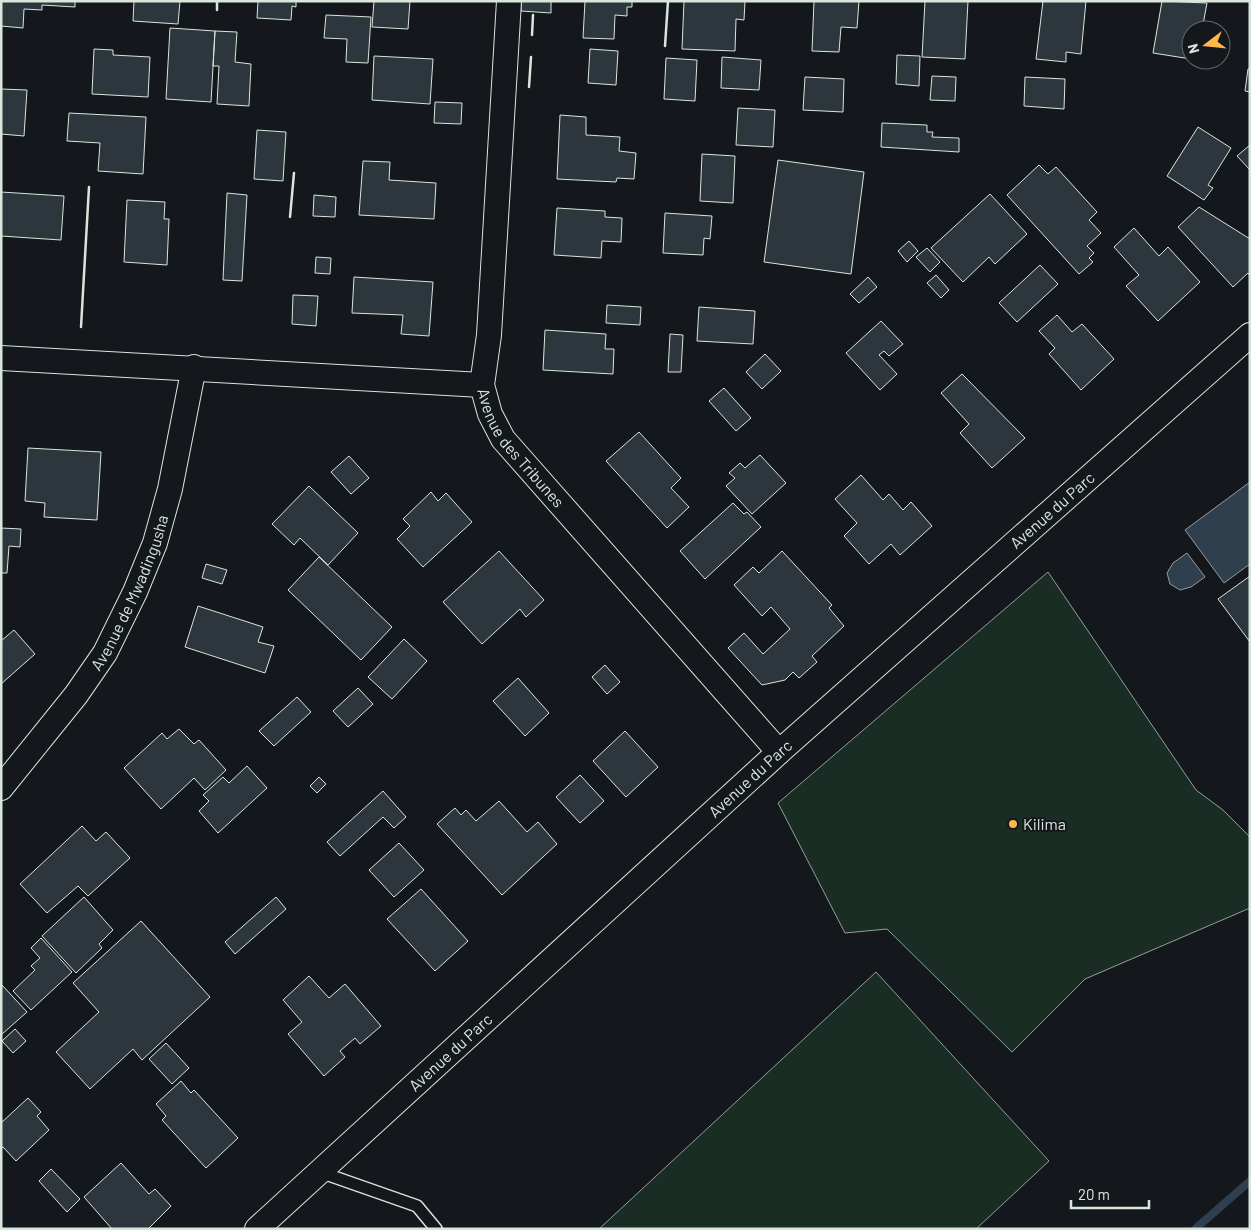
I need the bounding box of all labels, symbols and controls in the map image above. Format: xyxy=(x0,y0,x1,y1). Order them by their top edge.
north arrow xyxy=(1181,20,1231,70)
text: N xyxy=(1184,42,1202,56)
street label: Avenue des Tribunes xyxy=(474,386,569,511)
street label: Avenue du Parc xyxy=(1006,467,1098,552)
street label: Avenue de Mwadingusha xyxy=(86,512,171,674)
street label: Avenue du Parc xyxy=(704,735,795,821)
place label: Kilima xyxy=(1023,814,1066,833)
marker: Kilima xyxy=(1007,818,1019,830)
street label: Avenue du Parc xyxy=(404,1009,496,1095)
scale bar xyxy=(1071,1178,1148,1210)
text: 20 m xyxy=(1078,1185,1110,1203)

